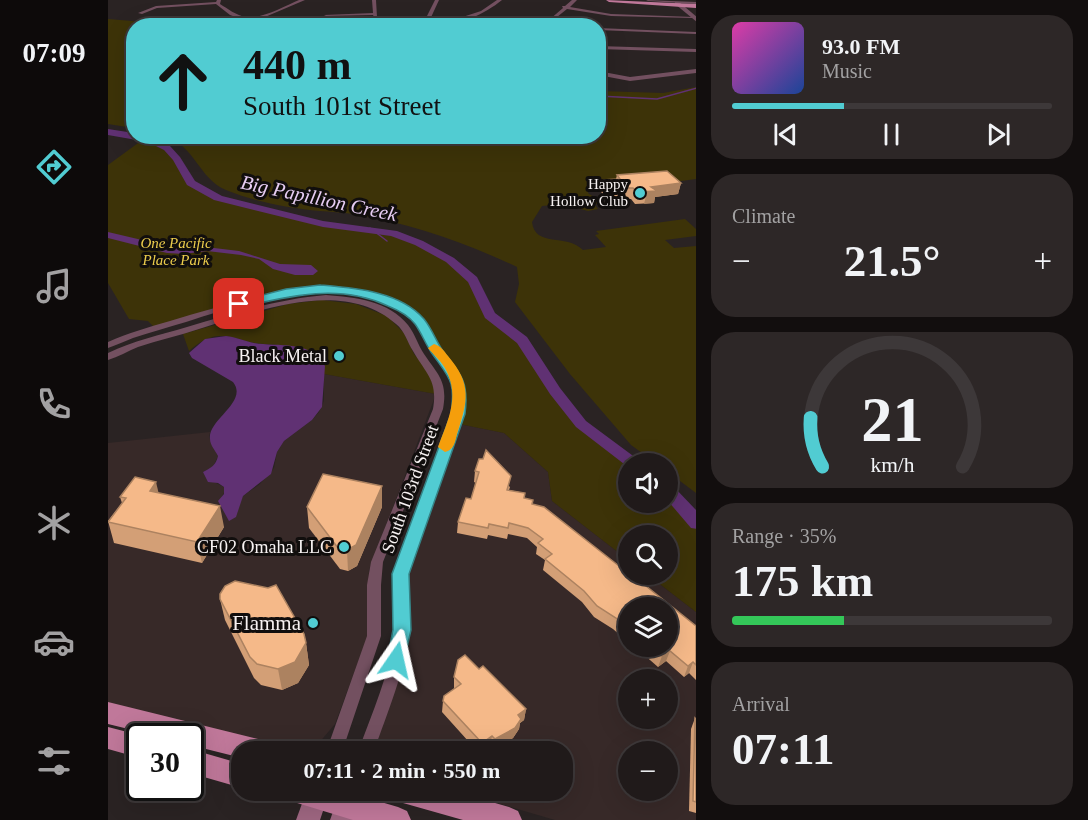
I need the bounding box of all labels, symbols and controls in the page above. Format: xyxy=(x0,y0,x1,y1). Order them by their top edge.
text: 93.0 FM xyxy=(822,34,900,59)
text: 07:09 xyxy=(23,38,86,68)
icon: ahead xyxy=(144,42,222,120)
text: 440 m xyxy=(243,42,352,88)
text: Music xyxy=(822,60,872,82)
text: South 101st Street xyxy=(243,91,441,121)
icon: previous xyxy=(769,118,802,151)
icon: pause xyxy=(875,118,908,151)
icon: next xyxy=(982,118,1015,151)
icon: directions xyxy=(33,146,75,188)
water label: Big Papillion Creek xyxy=(239,171,400,227)
place label: Happy Hollow Club xyxy=(550,176,628,209)
marker: Happy Hollow Club xyxy=(633,186,647,200)
text: Climate xyxy=(732,205,795,227)
park label: One Pacific Place Park xyxy=(140,235,212,268)
text: 21.5° xyxy=(844,236,940,286)
text: − xyxy=(732,243,751,279)
text: + xyxy=(1033,243,1052,279)
icon: music xyxy=(33,265,75,307)
pin xyxy=(213,278,264,329)
icon: arrive xyxy=(222,287,255,320)
place label: Black Metal xyxy=(239,346,327,366)
marker: Black Metal xyxy=(332,349,346,363)
icon: phone xyxy=(33,383,75,425)
text: 21 xyxy=(861,385,923,454)
street label: South 103rd Street xyxy=(378,422,442,556)
map controls xyxy=(618,453,678,801)
button: sound xyxy=(618,453,678,513)
text: km/h xyxy=(870,453,914,477)
icon: climate xyxy=(33,502,75,544)
button: search xyxy=(618,525,678,585)
text: Range · 35% xyxy=(732,525,836,547)
place label: CF02 Omaha LLC xyxy=(197,537,332,557)
marker: CF02 Omaha LLC xyxy=(337,540,351,554)
text: 175 km xyxy=(732,556,873,606)
button: layers xyxy=(618,597,678,657)
place label: Flamma xyxy=(232,611,302,635)
marker: Flamma xyxy=(306,616,320,630)
icon: car xyxy=(33,621,75,663)
position arrow xyxy=(364,628,428,692)
button: + xyxy=(618,669,678,729)
text: Arrival xyxy=(732,693,790,715)
speed limit sign: 30 xyxy=(126,723,204,801)
text: 07:11 xyxy=(732,724,835,774)
icon: filters xyxy=(33,740,75,782)
button: − xyxy=(618,741,678,801)
text: 07:11 · 2 min · 550 m xyxy=(304,758,500,783)

